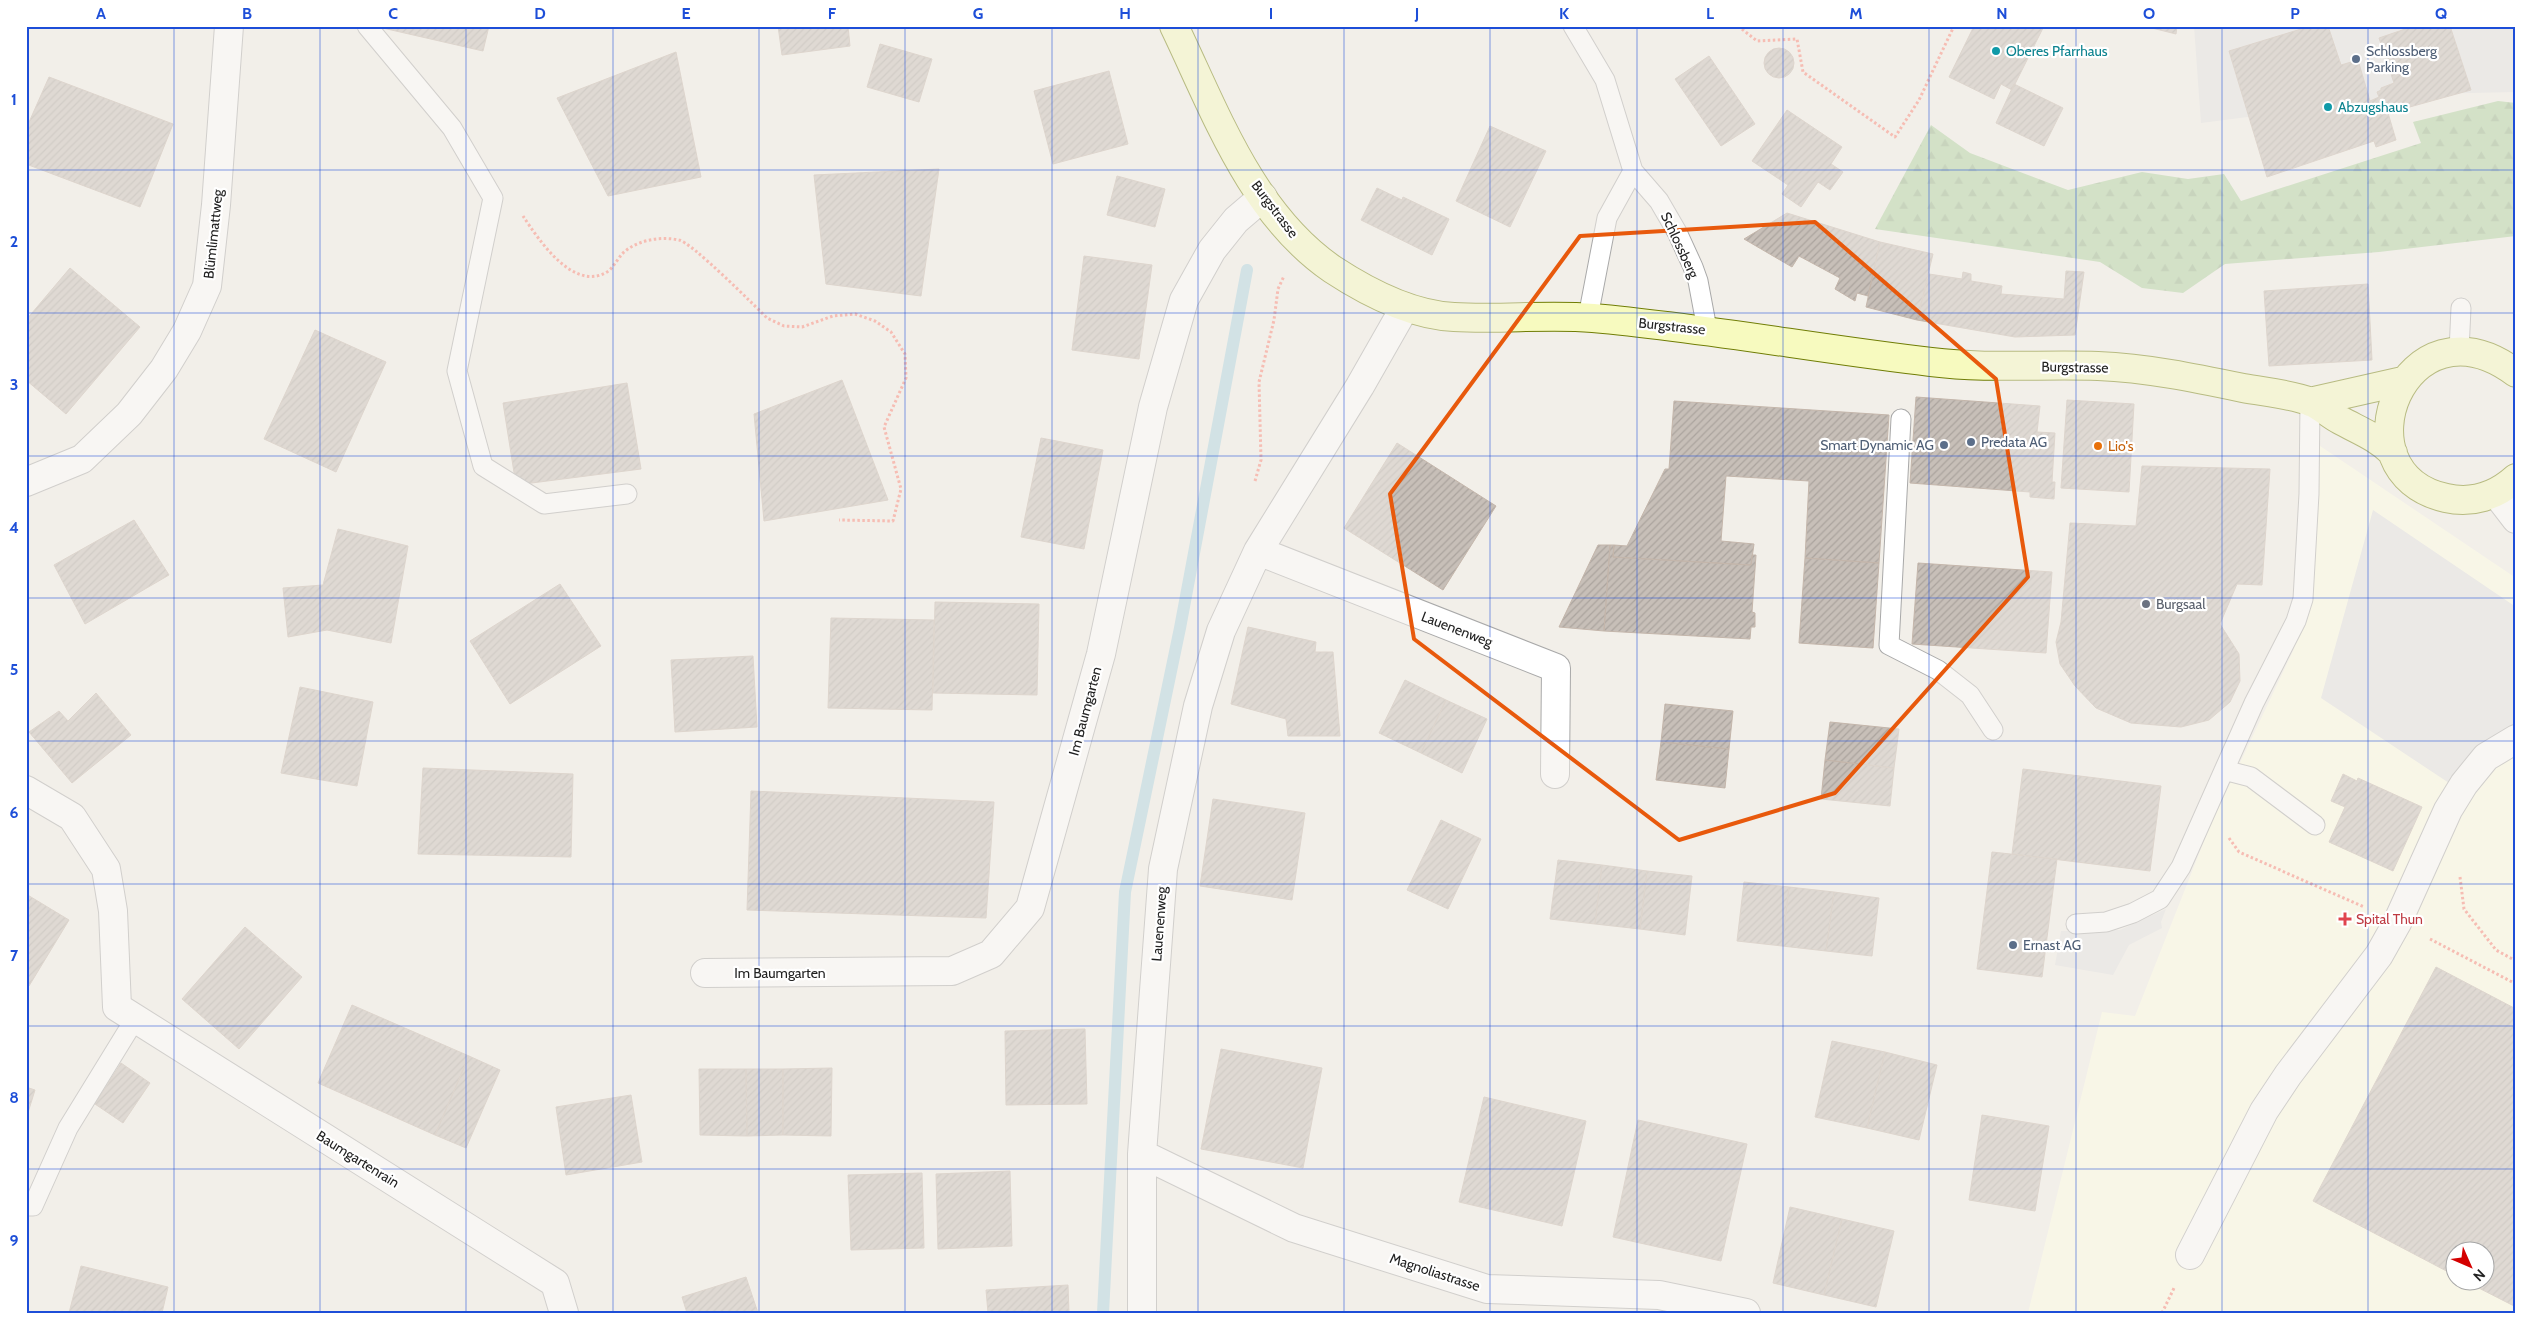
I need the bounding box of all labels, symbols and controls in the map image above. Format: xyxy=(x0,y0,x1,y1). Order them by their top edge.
text: A xyxy=(96,4,106,23)
text: B xyxy=(242,4,252,23)
text: C xyxy=(388,4,398,23)
text: D xyxy=(534,4,546,23)
text: E xyxy=(681,4,691,23)
text: F xyxy=(828,4,837,23)
text: G xyxy=(973,4,983,23)
text: H xyxy=(1119,4,1131,23)
text: I xyxy=(1269,4,1273,23)
text: J xyxy=(1414,4,1419,23)
text: K xyxy=(1559,4,1569,23)
text: L xyxy=(1706,4,1714,23)
text: M xyxy=(1849,4,1863,23)
text: N xyxy=(1996,4,2008,23)
text: O xyxy=(2143,4,2155,23)
text: P xyxy=(2290,4,2300,23)
text: Q xyxy=(2435,4,2447,23)
place label: Oberes Pfarrhaus xyxy=(2006,42,2108,60)
place label: Schlossberg Parking xyxy=(2366,42,2438,76)
marker: Oberes Pfarrhaus xyxy=(1990,45,2002,57)
marker: Schlossberg Parking xyxy=(2350,53,2362,65)
text: 1 xyxy=(11,90,17,109)
place label: Abzugshaus xyxy=(2338,98,2409,116)
marker: Abzugshaus xyxy=(2322,101,2334,113)
street label: Burgstrasse xyxy=(1248,177,1302,241)
street label: Blümlimattweg xyxy=(199,187,227,280)
street label: Schlossberg xyxy=(1657,209,1704,282)
text: 2 xyxy=(10,232,18,251)
street label: Burgstrasse xyxy=(1638,314,1706,338)
street label: Burgstrasse xyxy=(2041,357,2109,377)
text: 3 xyxy=(10,375,18,394)
place label: Predata AG xyxy=(1981,433,2047,451)
place label: Smart Dynamic AG xyxy=(1820,436,1934,454)
marker: Predata AG xyxy=(1965,436,1977,448)
place label: Lio's xyxy=(2108,437,2134,455)
marker: Smart Dynamic AG xyxy=(1938,439,1950,451)
marker: Lio's xyxy=(2092,440,2104,452)
text: 4 xyxy=(9,518,19,537)
place label: Burgsaal xyxy=(2156,595,2206,613)
marker: Burgsaal xyxy=(2140,598,2152,610)
street label: Lauenenweg xyxy=(1419,607,1496,651)
text: 5 xyxy=(10,660,18,679)
street label: Im Baumgarten xyxy=(1064,664,1106,757)
text: 6 xyxy=(10,803,19,822)
street label: Lauenenweg xyxy=(1147,885,1171,962)
place label: Spital Thun xyxy=(2356,910,2423,928)
marker: Spital Thun xyxy=(2338,912,2352,926)
place label: Ernast AG xyxy=(2023,936,2081,954)
marker: Ernast AG xyxy=(2007,939,2019,951)
text: 7 xyxy=(10,946,19,965)
street label: Im Baumgarten xyxy=(734,964,826,982)
text: 8 xyxy=(9,1088,19,1107)
street label: Baumgartenrain xyxy=(313,1126,403,1192)
text: 9 xyxy=(10,1231,19,1250)
north arrow xyxy=(2444,1242,2494,1292)
street label: Magnoliastrasse xyxy=(1388,1249,1482,1295)
text: N xyxy=(2469,1265,2489,1285)

